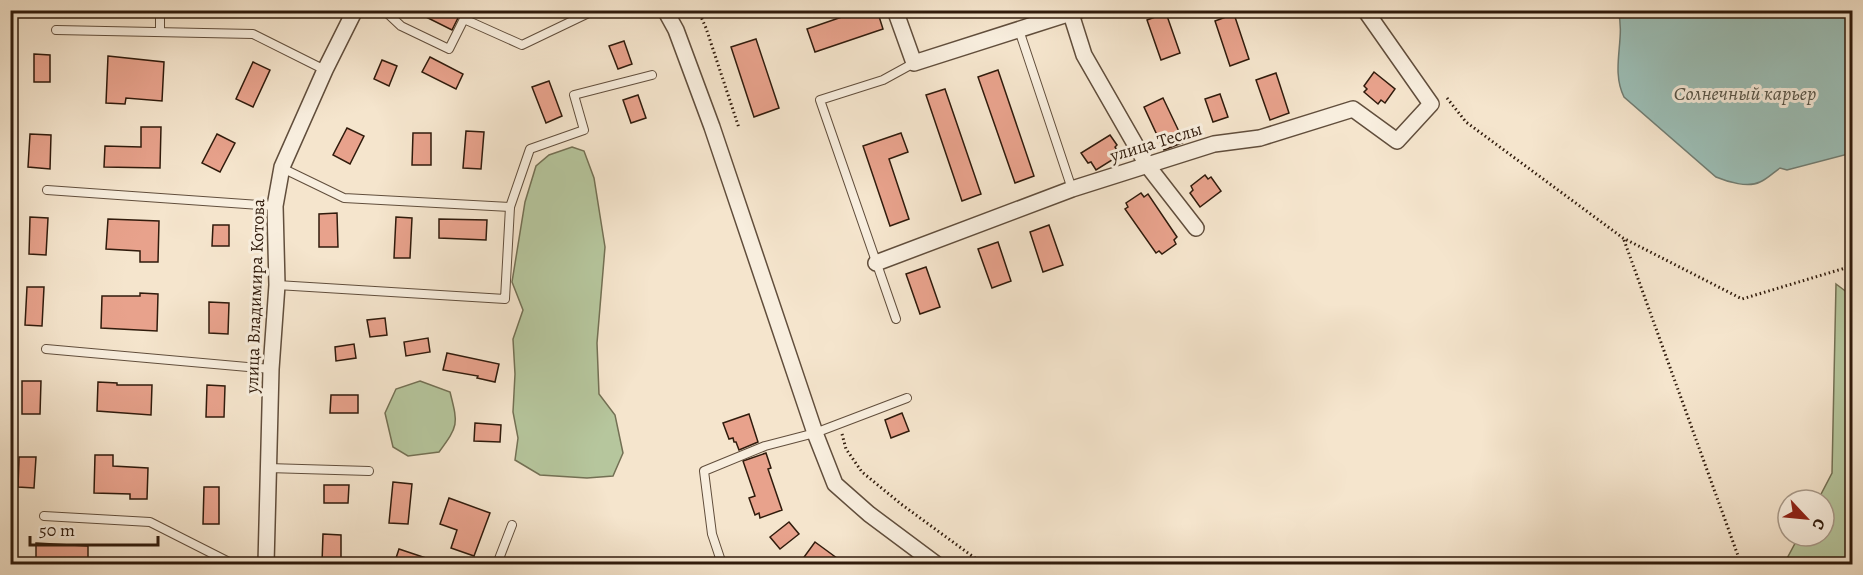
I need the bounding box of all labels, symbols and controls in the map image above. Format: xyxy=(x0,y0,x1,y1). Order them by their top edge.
water label: Солнечный карьер xyxy=(1674,80,1816,107)
street label: улица Теслы xyxy=(1106,117,1205,168)
street label: улица Владимира Котова xyxy=(240,198,270,395)
north arrow xyxy=(1776,488,1836,548)
scale bar xyxy=(30,509,158,547)
text: С xyxy=(1806,515,1831,534)
text: 50 m xyxy=(39,518,75,542)

